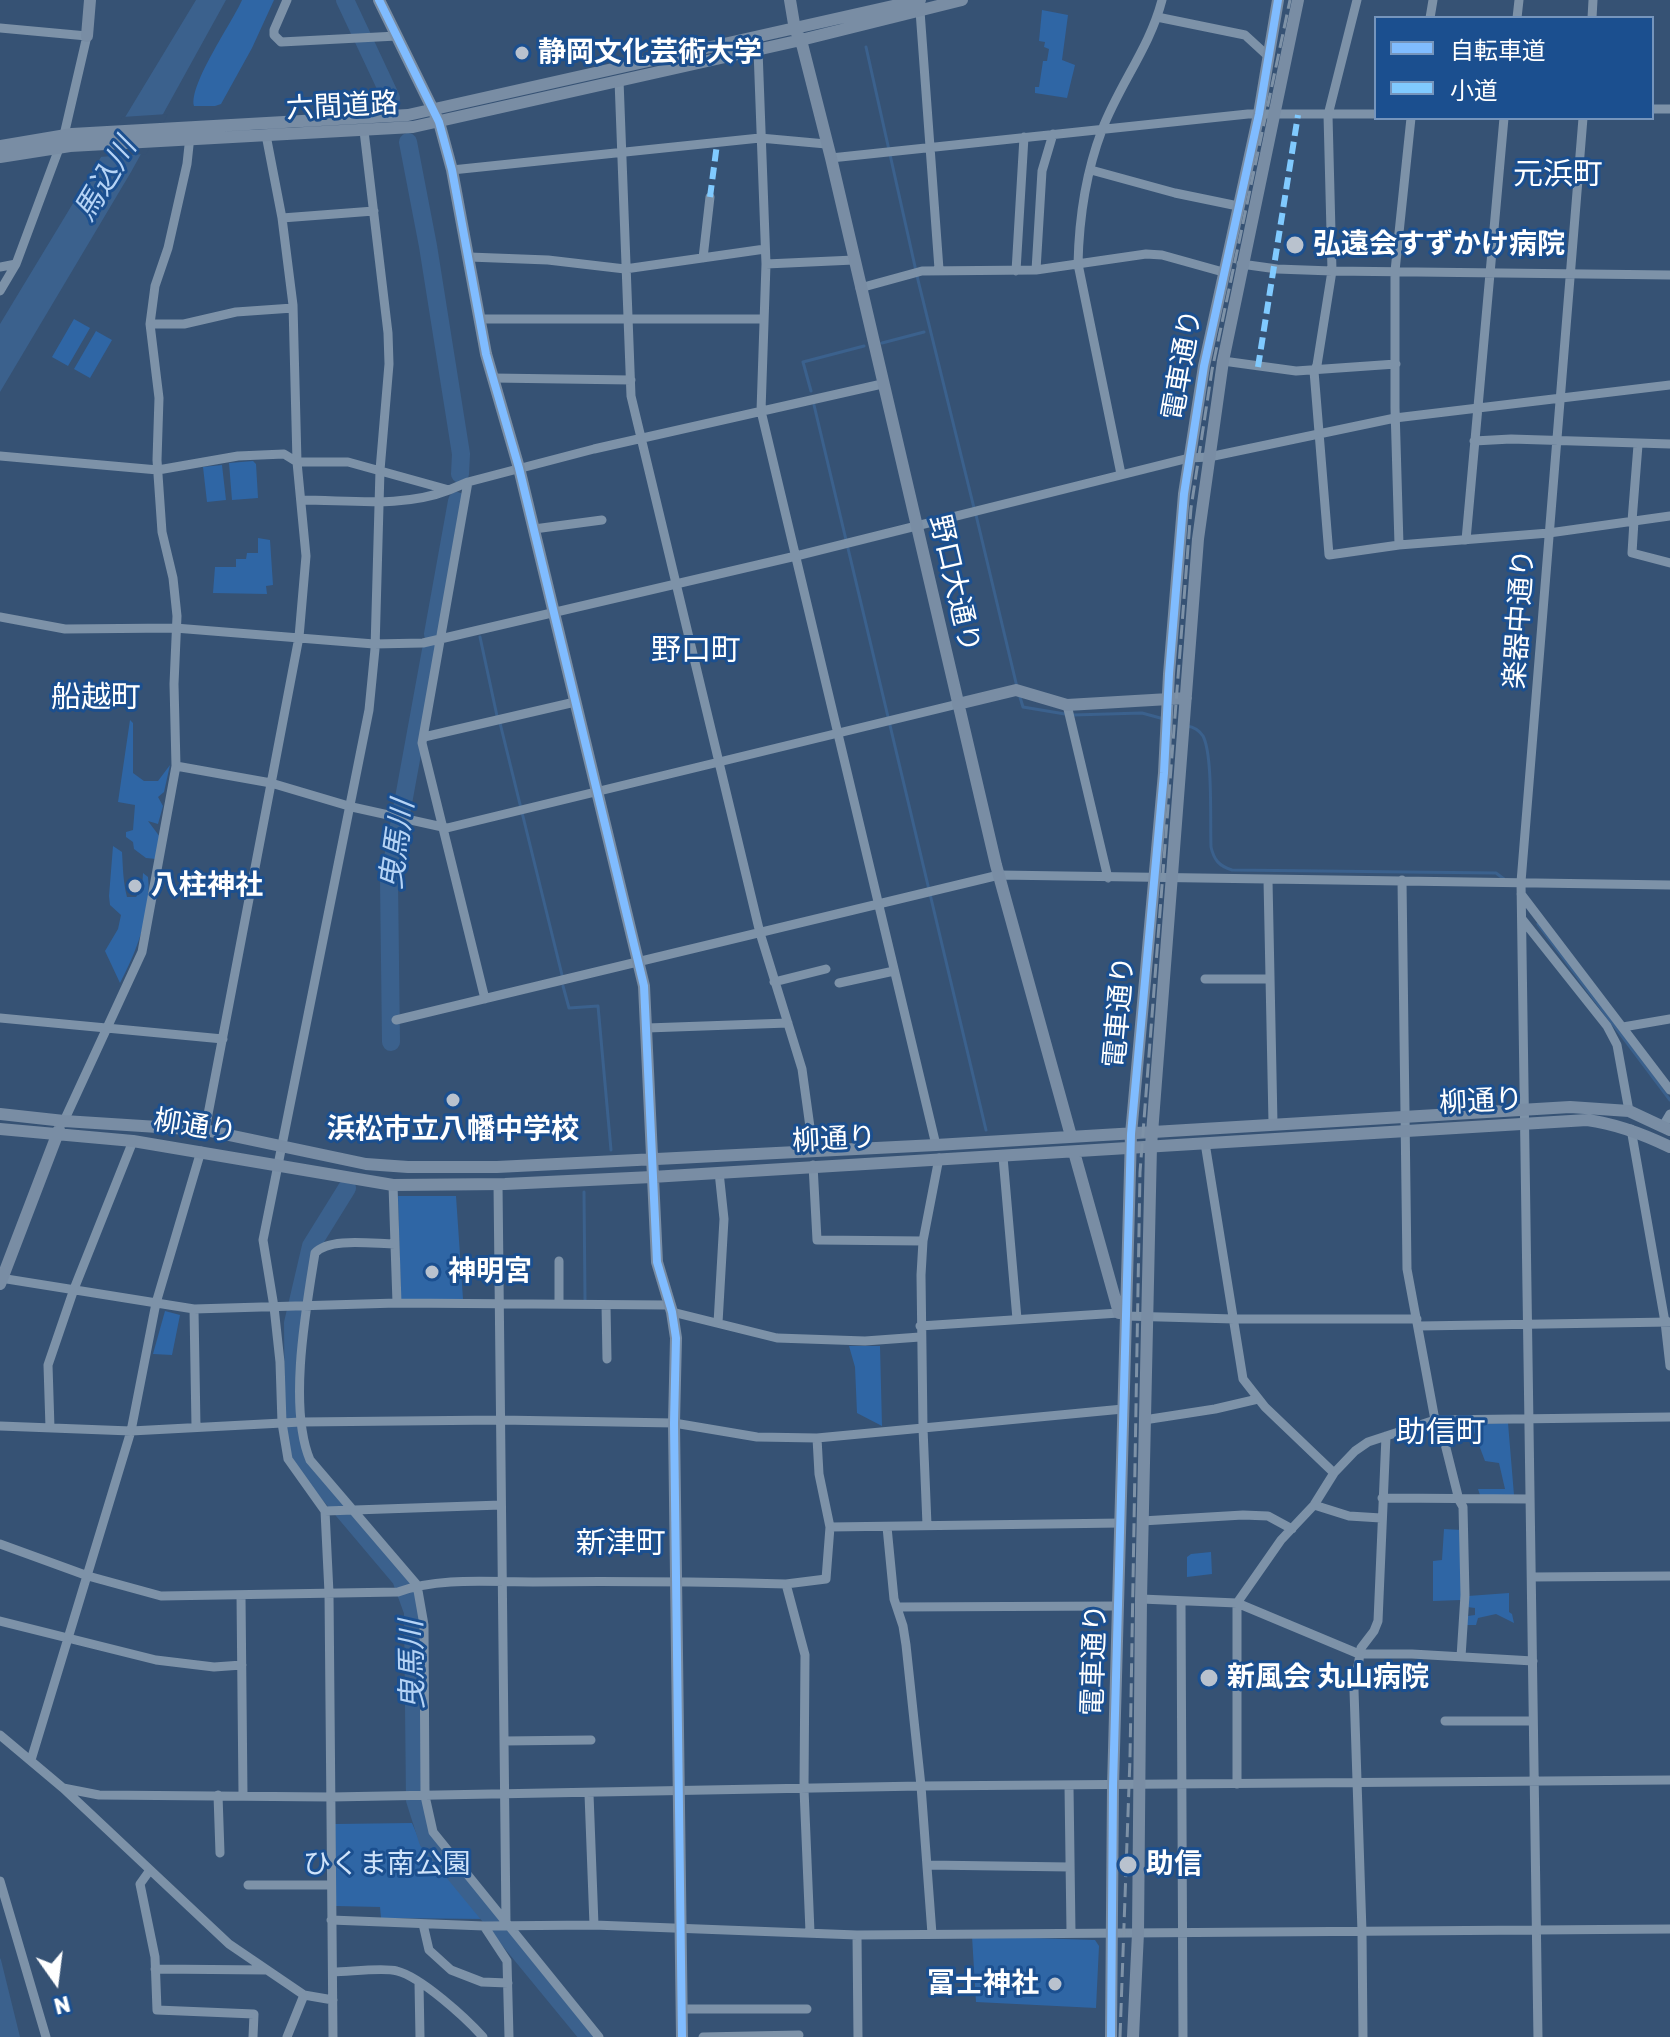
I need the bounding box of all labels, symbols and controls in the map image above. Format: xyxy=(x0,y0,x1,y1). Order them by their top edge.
legend xyxy=(1374,16,1654,120)
place label: 静岡文化芸術大学 xyxy=(538,36,762,70)
text: 自転車道 xyxy=(1450,37,1546,65)
marker: 静岡文化芸術大学 xyxy=(513,44,531,62)
text: 小道 xyxy=(1450,77,1498,105)
street label: 六間道路 xyxy=(285,87,399,127)
water label: 馬込川 xyxy=(67,132,145,228)
district label: 元浜町 xyxy=(1513,157,1603,193)
place label: 弘遠会すずかけ病院 xyxy=(1313,228,1565,262)
marker: 弘遠会すずかけ病院 xyxy=(1284,234,1306,256)
street label: 電車通り xyxy=(1157,307,1209,423)
street label: 野口大通り xyxy=(922,512,986,656)
street label: 楽器中通り xyxy=(1498,548,1542,690)
district label: 野口町 xyxy=(651,633,741,669)
district label: 船越町 xyxy=(51,680,141,716)
water label: 曳馬川 xyxy=(374,798,422,892)
place label: 八柱神社 xyxy=(151,869,263,903)
marker: 八柱神社 xyxy=(126,877,144,895)
street label: 電車通り xyxy=(1098,955,1142,1069)
street label: 柳通り xyxy=(1438,1083,1524,1121)
marker: 浜松市立八幡中学校 xyxy=(444,1091,462,1109)
street label: 柳通り xyxy=(151,1104,239,1150)
place label: 浜松市立八幡中学校 xyxy=(327,1113,579,1147)
street label: 柳通り xyxy=(791,1121,877,1159)
place label: 神明宮 xyxy=(448,1255,532,1289)
marker: 神明宮 xyxy=(423,1263,441,1281)
district label: 助信町 xyxy=(1396,1415,1486,1451)
district label: 新津町 xyxy=(576,1526,666,1562)
street label: 電車通り xyxy=(1076,1603,1114,1717)
water label: 曳馬川 xyxy=(394,1620,432,1710)
place label: 新風会 丸山病院 xyxy=(1227,1661,1429,1695)
marker: 新風会 丸山病院 xyxy=(1198,1667,1220,1689)
park label: ひくま南公園 xyxy=(303,1848,471,1882)
place label: 助信 xyxy=(1146,1848,1202,1882)
marker: 助信 xyxy=(1117,1854,1139,1876)
north arrow xyxy=(16,1941,96,2021)
place label: 冨士神社 xyxy=(927,1967,1039,2001)
marker: 冨士神社 xyxy=(1046,1975,1064,1993)
text: N xyxy=(51,1990,73,2020)

